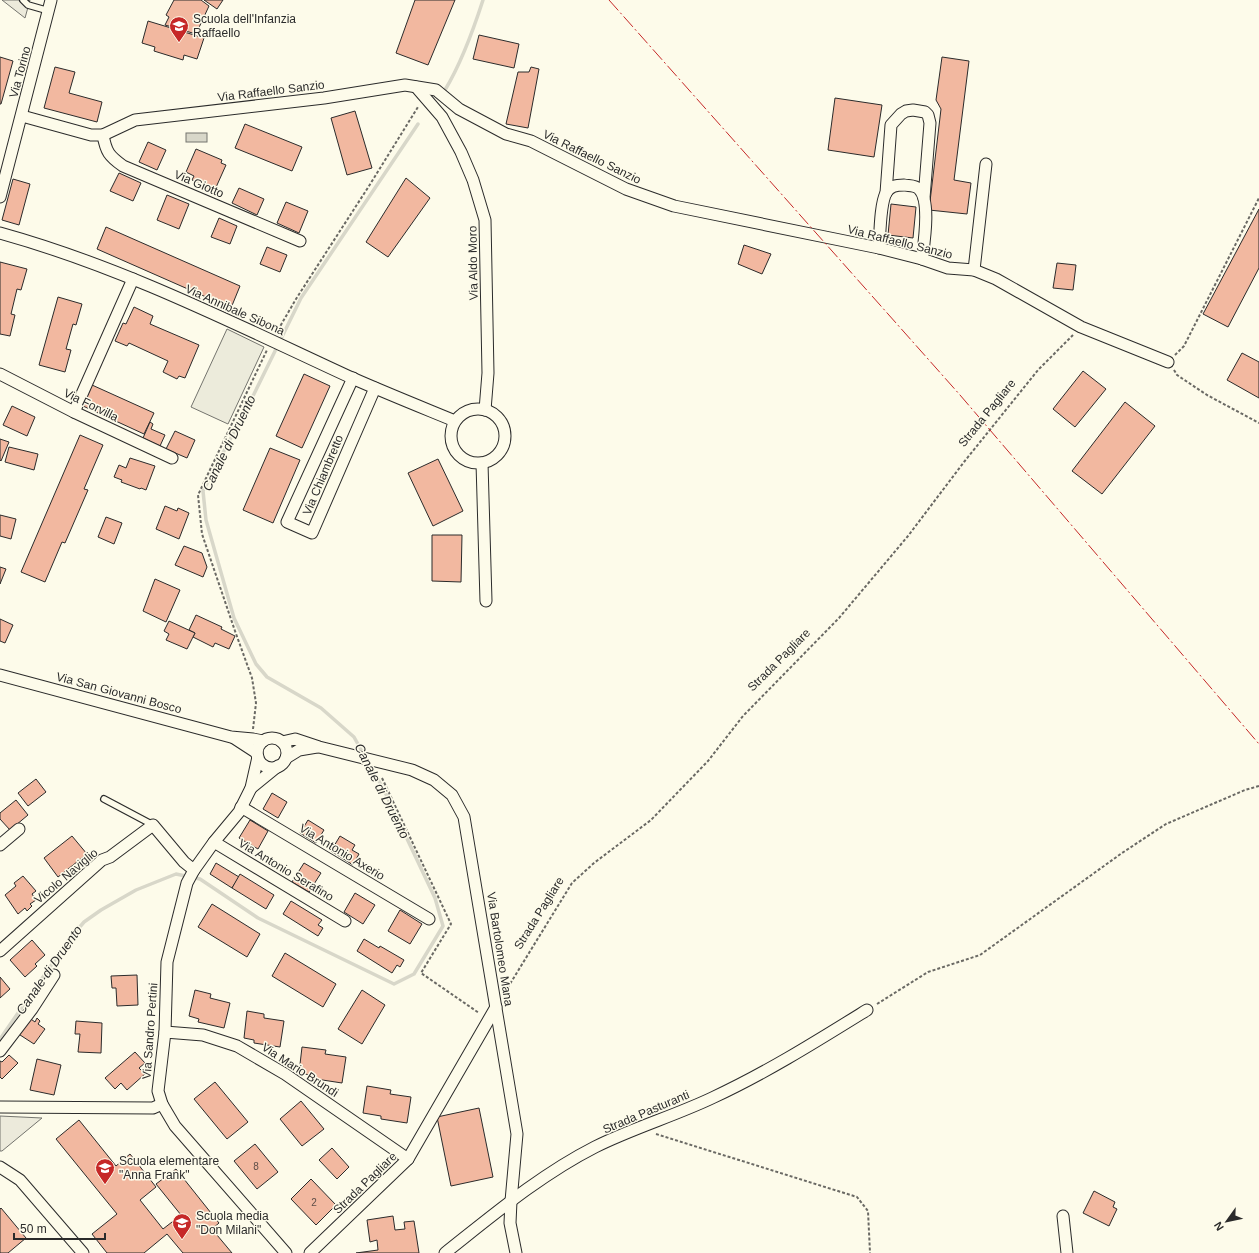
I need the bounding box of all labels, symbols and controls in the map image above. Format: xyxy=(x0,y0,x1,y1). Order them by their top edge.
place label: Scuola dell'Infanzia Raffaello xyxy=(193,12,296,40)
school or university icon: Scuola dell'Infanzia Raffaello xyxy=(168,15,190,43)
street label: Via Torino xyxy=(6,44,34,99)
street label: Via Raffaello Sanzio xyxy=(217,77,326,105)
street label: Via Raffaello Sanzio xyxy=(541,127,644,187)
street label: Via Giotto xyxy=(172,167,226,201)
street label: Via Raffaello Sanzio xyxy=(846,222,954,262)
street label: Via Aldo Moro xyxy=(465,225,481,300)
street label: Via Annibale Sibona xyxy=(183,282,287,338)
street label: Strada Pagliare xyxy=(956,376,1019,450)
street label: Via Forvilla xyxy=(61,386,121,424)
water label: Canale di Druento xyxy=(199,393,259,493)
street label: Via Chiambretto xyxy=(300,432,346,517)
street label: Strada Pagliare xyxy=(745,626,813,694)
street label: Via San Giovanni Bosco xyxy=(55,670,184,717)
water label: Canale di Druento xyxy=(352,741,412,841)
street label: Via Antonio Axerio xyxy=(297,821,388,883)
street label: Via Antonio Serafino xyxy=(236,836,336,904)
street label: Vicolo Naviglio xyxy=(31,845,101,907)
street label: Strada Pagliare xyxy=(511,874,567,952)
street label: Via Bartolomeo Mana xyxy=(484,891,516,1007)
water label: Canale di Druento xyxy=(13,923,85,1017)
street label: Via Sandro Pertini xyxy=(140,982,160,1080)
street label: Via Mario Brundi xyxy=(259,1040,341,1100)
street label: Strada Pasturanti xyxy=(601,1087,691,1137)
street label: Strada Pagliare xyxy=(330,1149,400,1217)
place label: Scuola elementare "Anna Frank" xyxy=(119,1154,219,1182)
school or university icon: Scuola elementare "Anna Frank" xyxy=(94,1157,116,1185)
house number: 8 xyxy=(253,1161,259,1172)
house number: 2 xyxy=(311,1197,317,1208)
north arrow xyxy=(1207,1201,1247,1241)
place label: Scuola media "Don Milani" xyxy=(196,1209,269,1237)
school or university icon: Scuola media "Don Milani" xyxy=(171,1212,193,1240)
scale bar xyxy=(14,1215,105,1241)
text: N xyxy=(1211,1220,1226,1233)
text: 50 m xyxy=(20,1222,47,1236)

